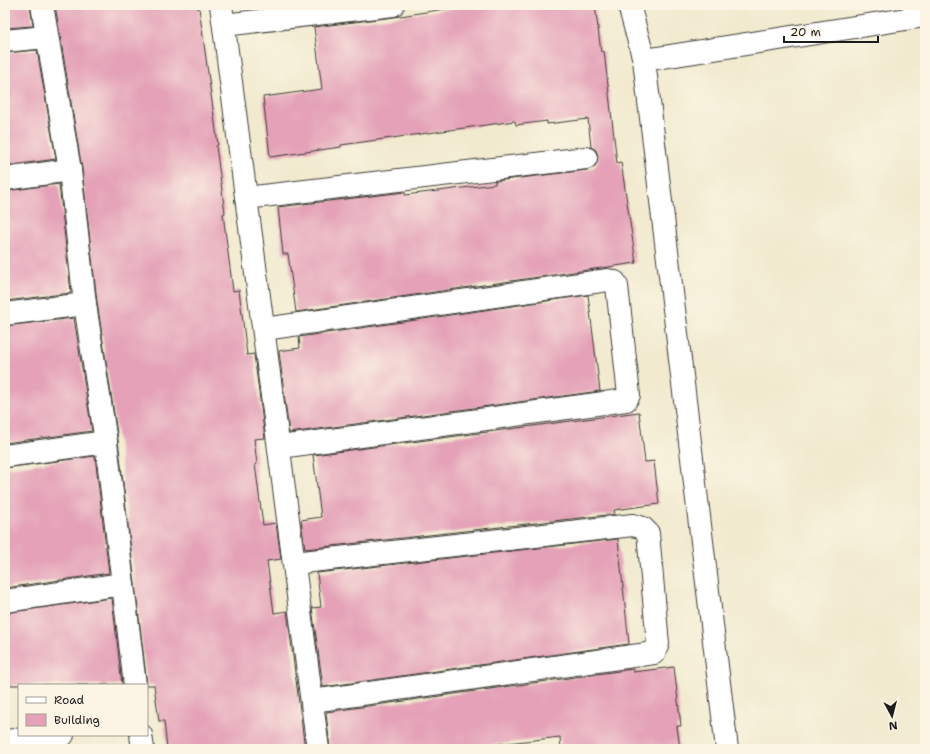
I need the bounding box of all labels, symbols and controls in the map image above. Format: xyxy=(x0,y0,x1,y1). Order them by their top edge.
scale bar xyxy=(784,18,878,44)
text: 20 m xyxy=(790,24,821,40)
legend xyxy=(18,684,148,736)
text: Road xyxy=(54,692,85,708)
north arrow xyxy=(872,696,912,736)
text: Building xyxy=(54,712,100,728)
text: N xyxy=(888,717,898,733)

